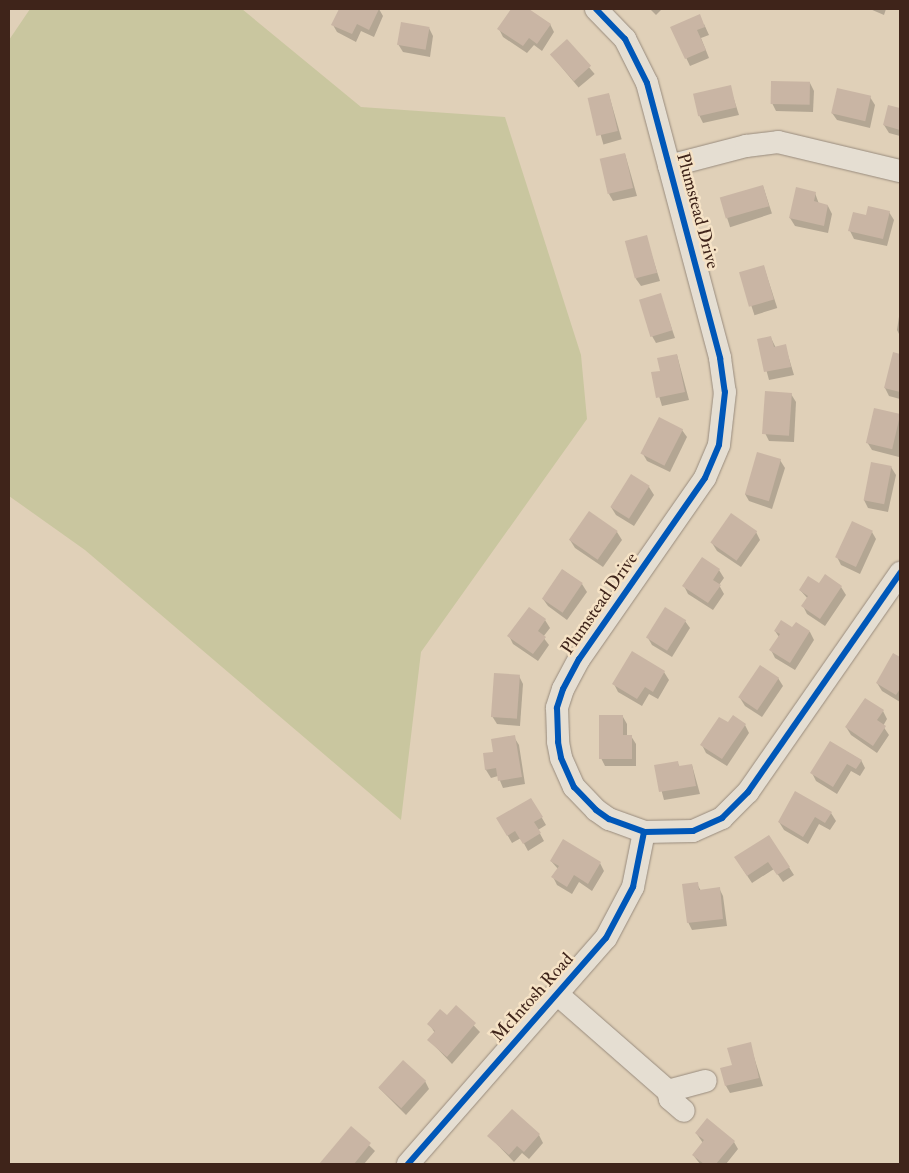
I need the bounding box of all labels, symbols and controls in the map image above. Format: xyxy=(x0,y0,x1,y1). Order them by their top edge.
street label: Plumstead Drive xyxy=(671,151,723,271)
street label: Plumstead Drive xyxy=(557,549,643,659)
street label: McIntosh Road xyxy=(487,949,579,1047)

